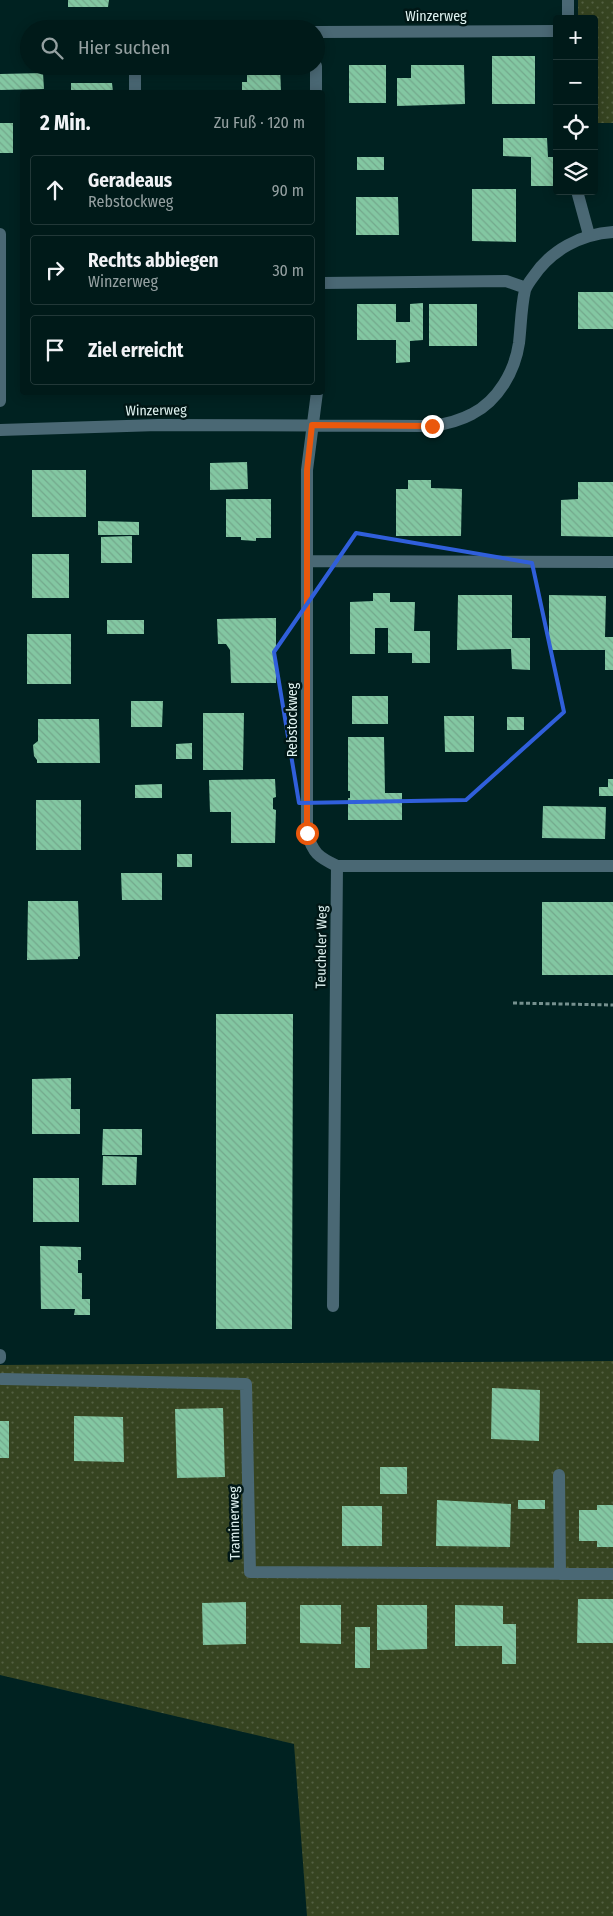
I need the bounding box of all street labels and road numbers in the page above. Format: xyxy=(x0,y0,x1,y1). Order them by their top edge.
street label: Winzerweg xyxy=(405,8,467,25)
street label: Winzerweg xyxy=(125,401,187,420)
street label: Rebstockweg xyxy=(284,682,301,757)
street label: Teucheler Weg xyxy=(312,905,331,989)
street label: Traminerweg xyxy=(225,1486,244,1560)

